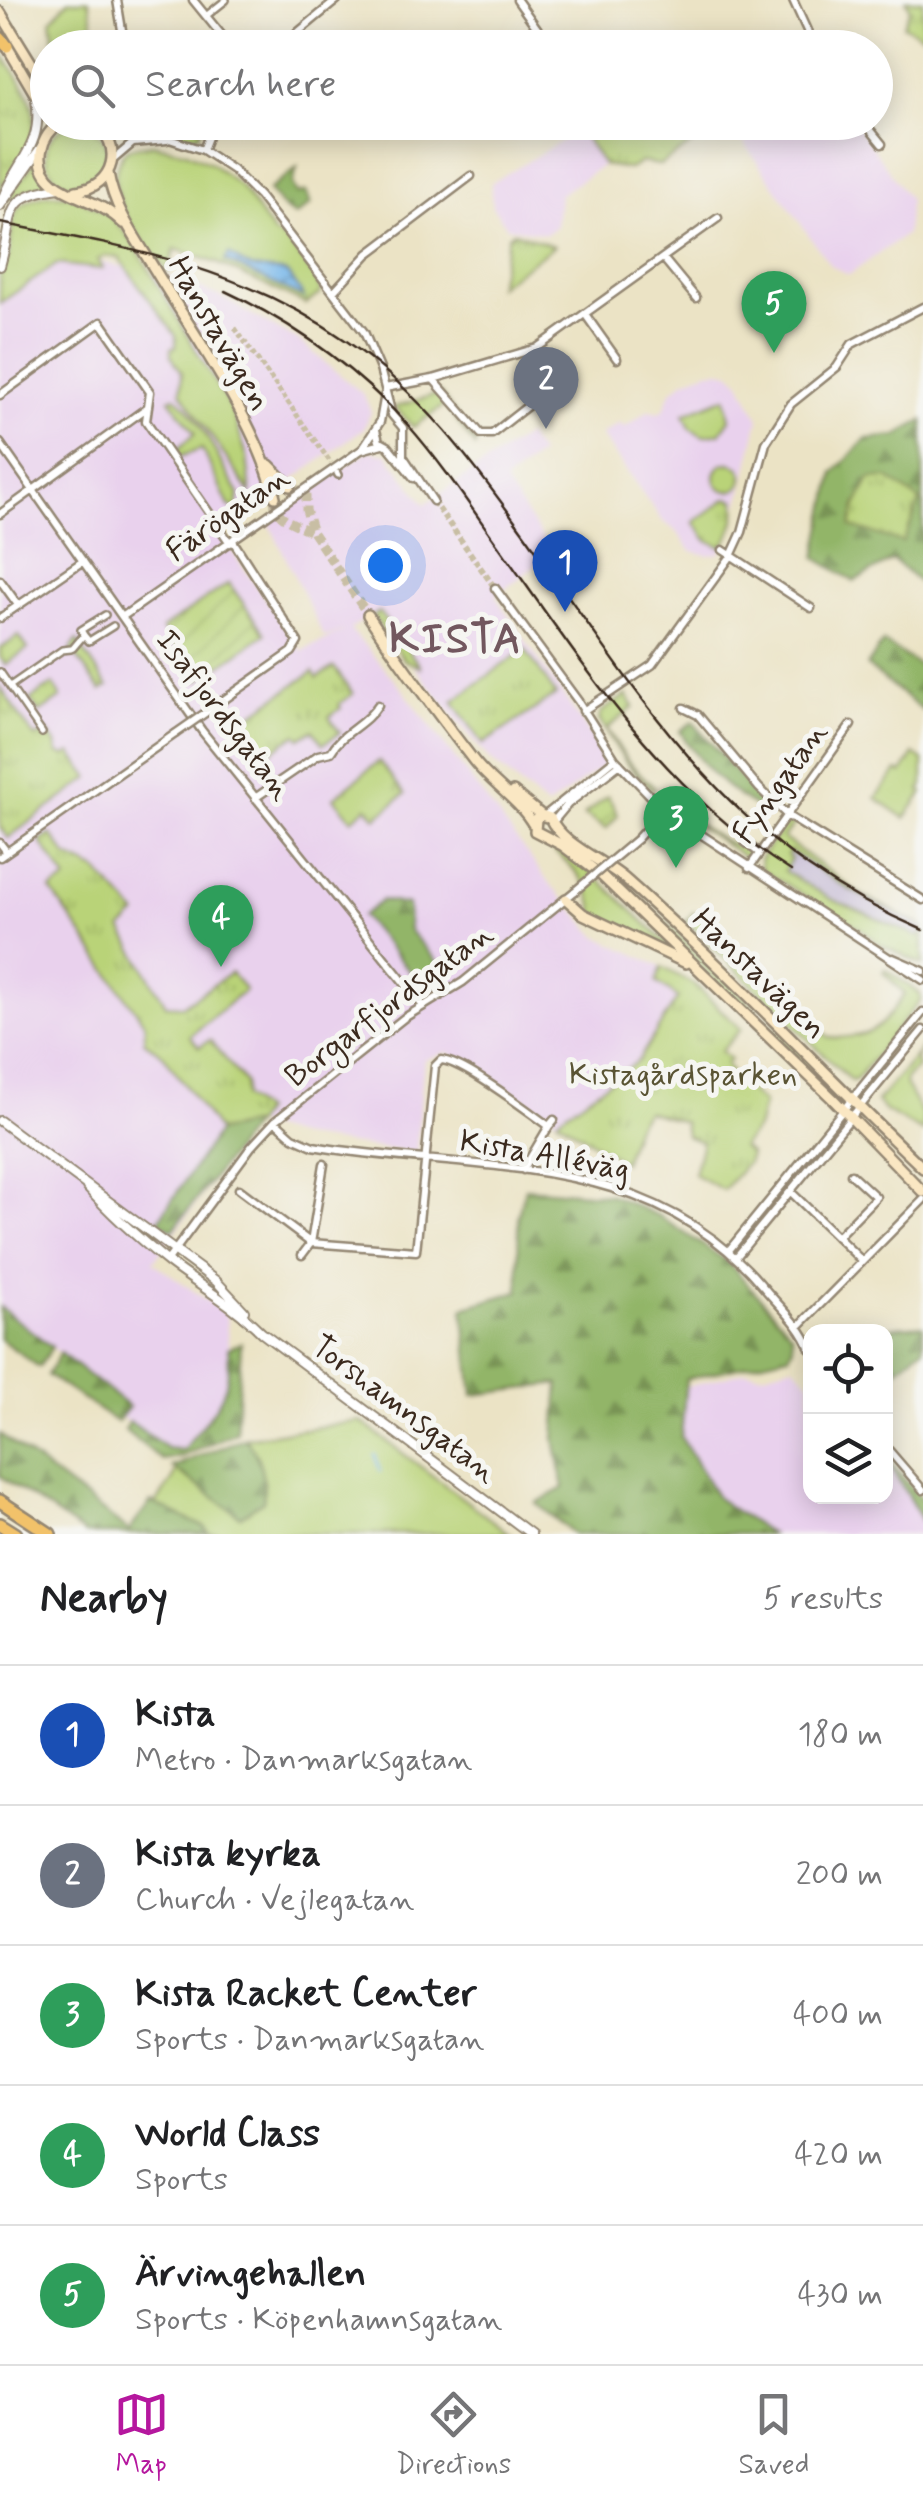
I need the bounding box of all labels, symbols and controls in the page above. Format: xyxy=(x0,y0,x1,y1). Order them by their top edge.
search box xyxy=(30,30,893,140)
icon: search xyxy=(65,58,120,113)
text: Search here xyxy=(145,61,336,110)
street label: Hanstavägen xyxy=(157,249,280,419)
pin: 5 xyxy=(742,270,806,353)
pin: 2 xyxy=(514,346,578,429)
street label: Färögatan xyxy=(158,457,298,572)
pin: 1 xyxy=(532,530,598,612)
your location xyxy=(360,540,411,591)
district label: KISTA xyxy=(389,613,523,668)
street label: Isafjordsgatan xyxy=(145,621,301,809)
street label: Fyngatan xyxy=(723,714,838,852)
pin: 3 xyxy=(644,786,708,868)
pin: 4 xyxy=(188,884,254,967)
street label: Hanstavägen xyxy=(682,900,835,1049)
street label: Borgarfjordsgatan xyxy=(277,914,503,1099)
park label: Kistagårdsparken xyxy=(569,1054,797,1096)
street label: Kista Alléväg xyxy=(456,1120,633,1192)
map controls xyxy=(803,1324,893,1504)
button: locate xyxy=(803,1324,893,1414)
street label: Torshamnsgatan xyxy=(302,1326,505,1493)
button: layers xyxy=(803,1414,893,1504)
text: Nearby xyxy=(40,1572,168,1627)
text: 5 results xyxy=(763,1578,883,1620)
text: Kista xyxy=(135,1690,215,1739)
text: 1 xyxy=(65,1714,80,1756)
text: 180 m xyxy=(798,1714,883,1756)
text: Metro · Danmarksgatan xyxy=(135,1739,472,1781)
text: Kista kyrka xyxy=(135,1830,321,1879)
text: 2 xyxy=(65,1854,80,1896)
text: 200 m xyxy=(796,1854,883,1896)
text: Church · Vejlegatan xyxy=(135,1879,414,1921)
text: Kista Racket Center xyxy=(135,1970,476,2019)
text: 3 xyxy=(65,1994,80,2036)
text: 400 m xyxy=(793,1994,883,2036)
text: Sports · Danmarksgatan xyxy=(135,2019,484,2061)
text: World Class xyxy=(135,2110,320,2159)
text: 4 xyxy=(63,2134,82,2176)
text: 420 m xyxy=(794,2134,883,2176)
text: Sports xyxy=(135,2159,228,2201)
text: Ärvingehallen xyxy=(135,2250,366,2299)
text: 5 xyxy=(63,2274,82,2316)
text: 430 m xyxy=(797,2274,883,2316)
text: Sports · Köpenhamnsgatan xyxy=(135,2299,502,2341)
tab: Map xyxy=(114,2387,169,2484)
tab: Directions xyxy=(396,2387,511,2484)
tab: Saved xyxy=(739,2387,809,2484)

